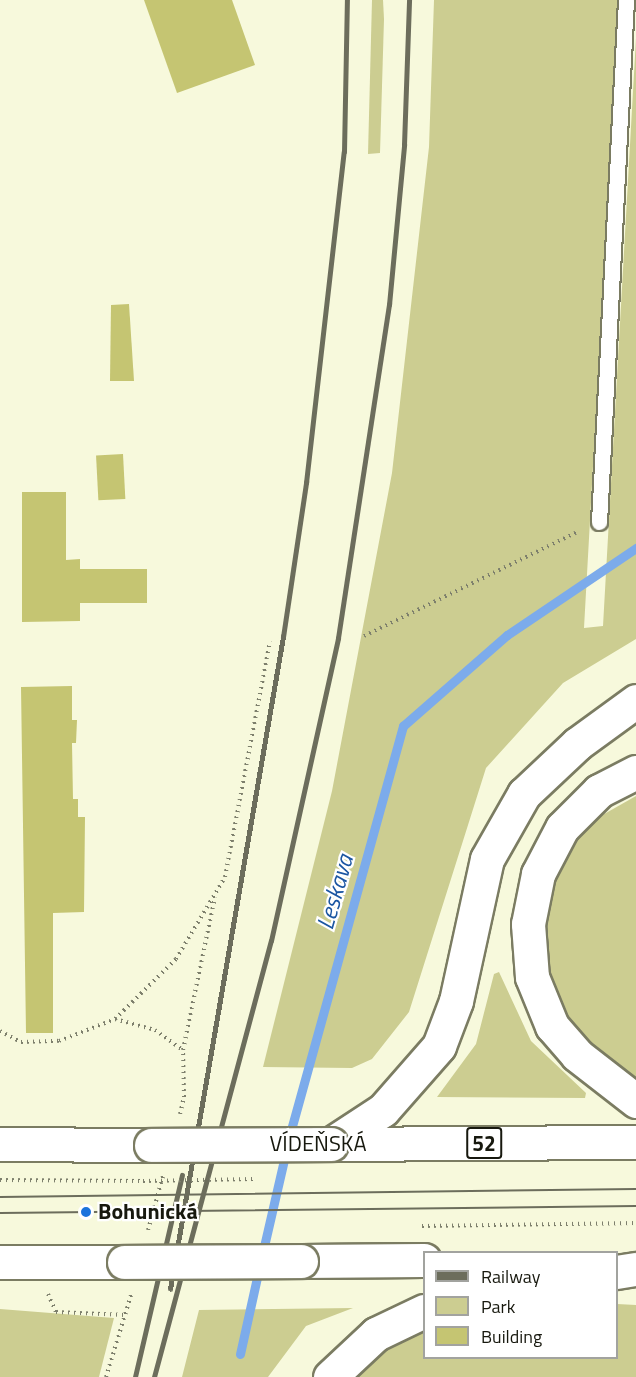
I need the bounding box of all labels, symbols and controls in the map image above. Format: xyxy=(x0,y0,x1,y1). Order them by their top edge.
water label: Leskava xyxy=(311,851,359,933)
road number: 52 xyxy=(466,1125,502,1161)
street label: VÍDEŇSKÁ xyxy=(270,1131,366,1157)
place label: Bohunická xyxy=(98,1199,198,1225)
marker: Bohunická xyxy=(79,1205,93,1219)
legend xyxy=(423,1251,618,1359)
text: Railway xyxy=(481,1263,540,1290)
text: Park xyxy=(481,1293,515,1320)
text: Building xyxy=(481,1323,542,1350)

